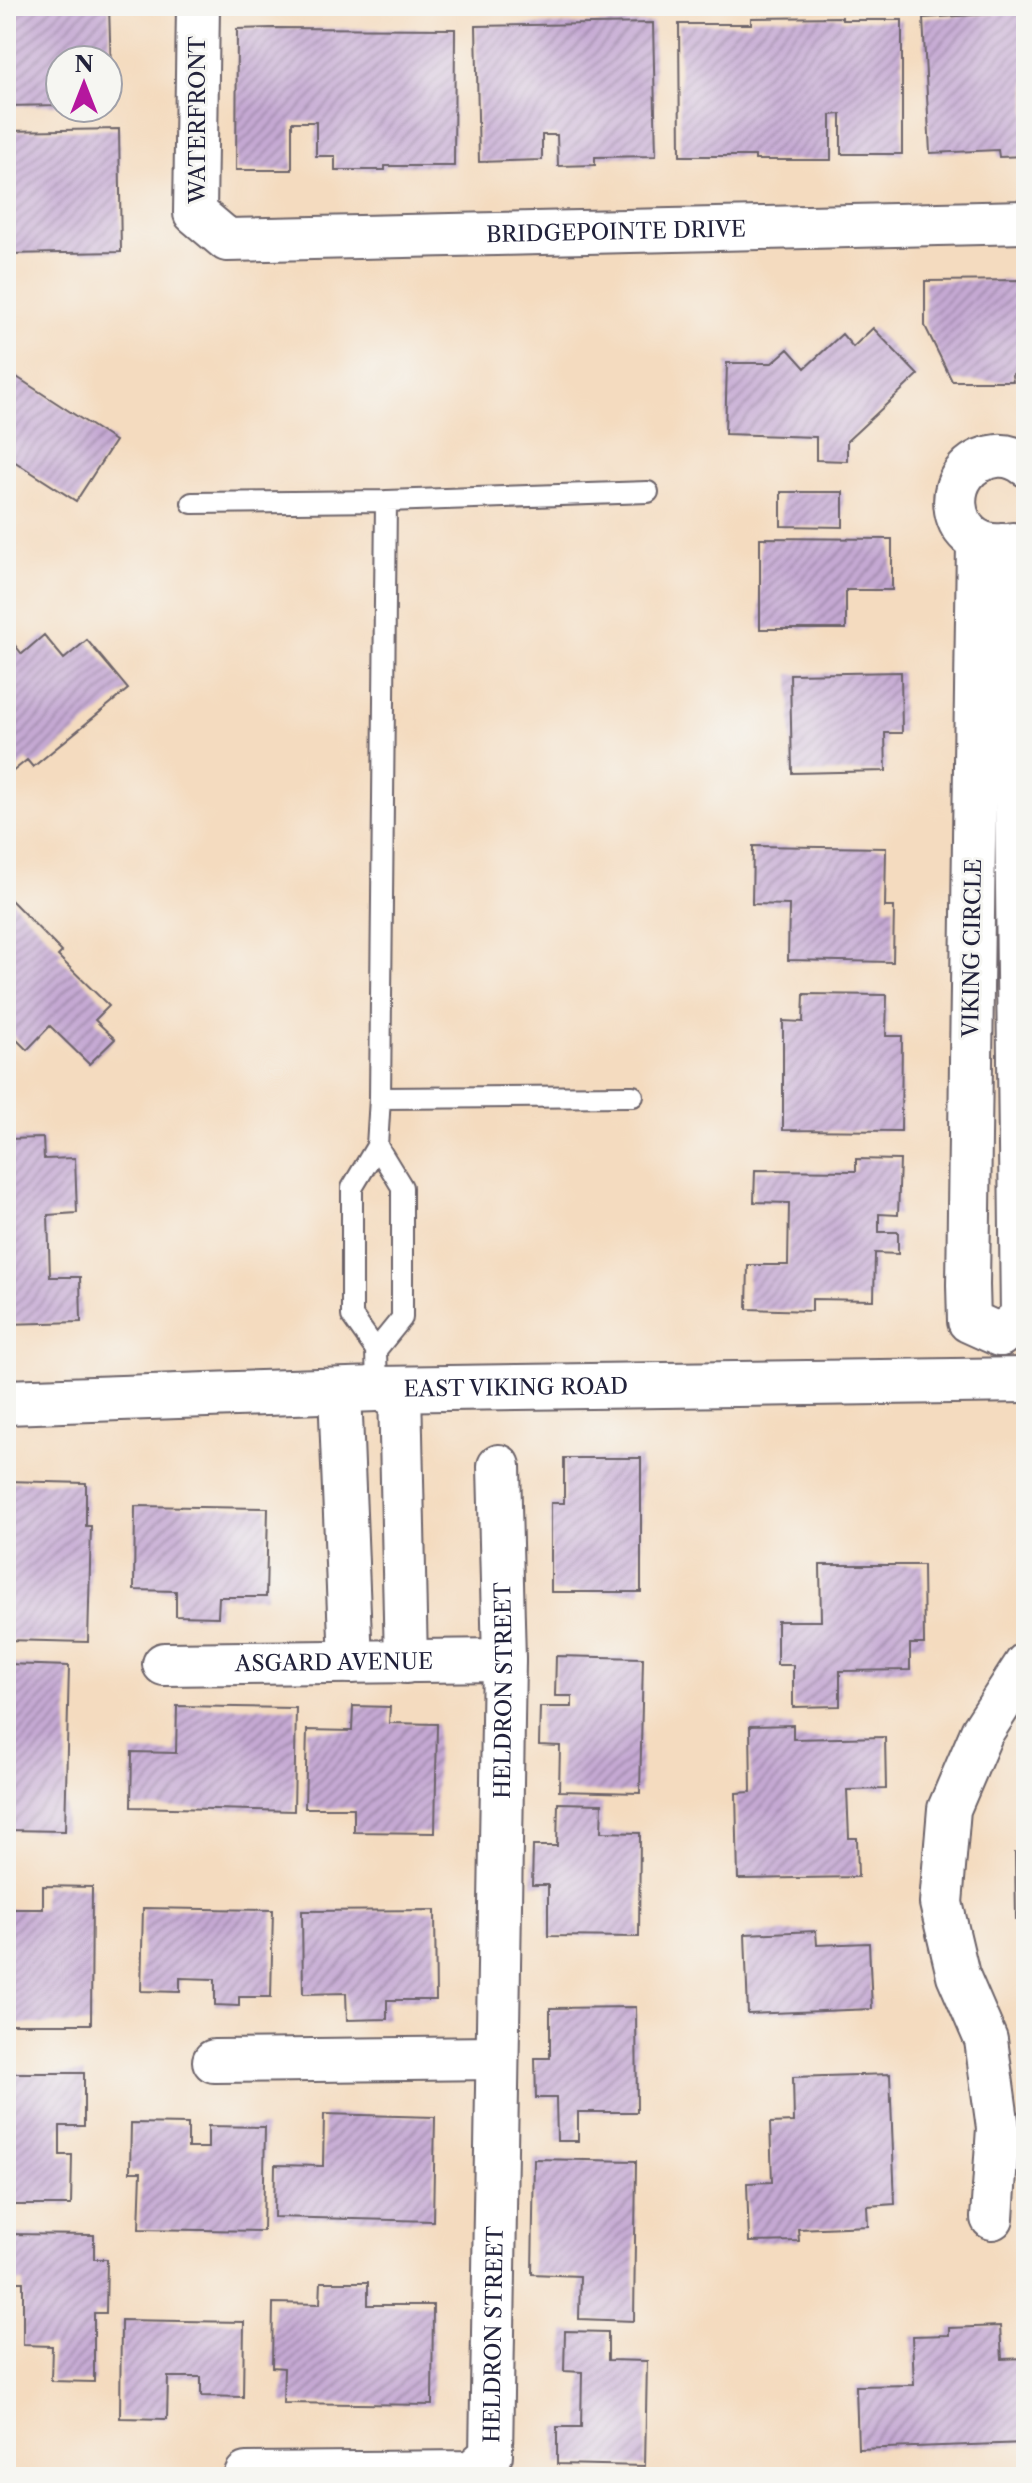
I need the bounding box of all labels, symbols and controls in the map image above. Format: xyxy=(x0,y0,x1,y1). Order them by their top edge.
street label: WATERFRONT xyxy=(184,36,211,205)
north arrow xyxy=(44,44,124,124)
text: N xyxy=(74,51,94,78)
street label: BRIDGEPOINTE DRIVE xyxy=(486,215,746,248)
street label: VIKING CIRCLE xyxy=(957,858,987,1039)
street label: EAST VIKING ROAD xyxy=(403,1372,628,1402)
street label: HELDRON STREET xyxy=(488,1581,518,1799)
street label: ASGARD AVENUE xyxy=(234,1647,433,1677)
street label: HELDRON STREET xyxy=(478,2225,508,2443)

